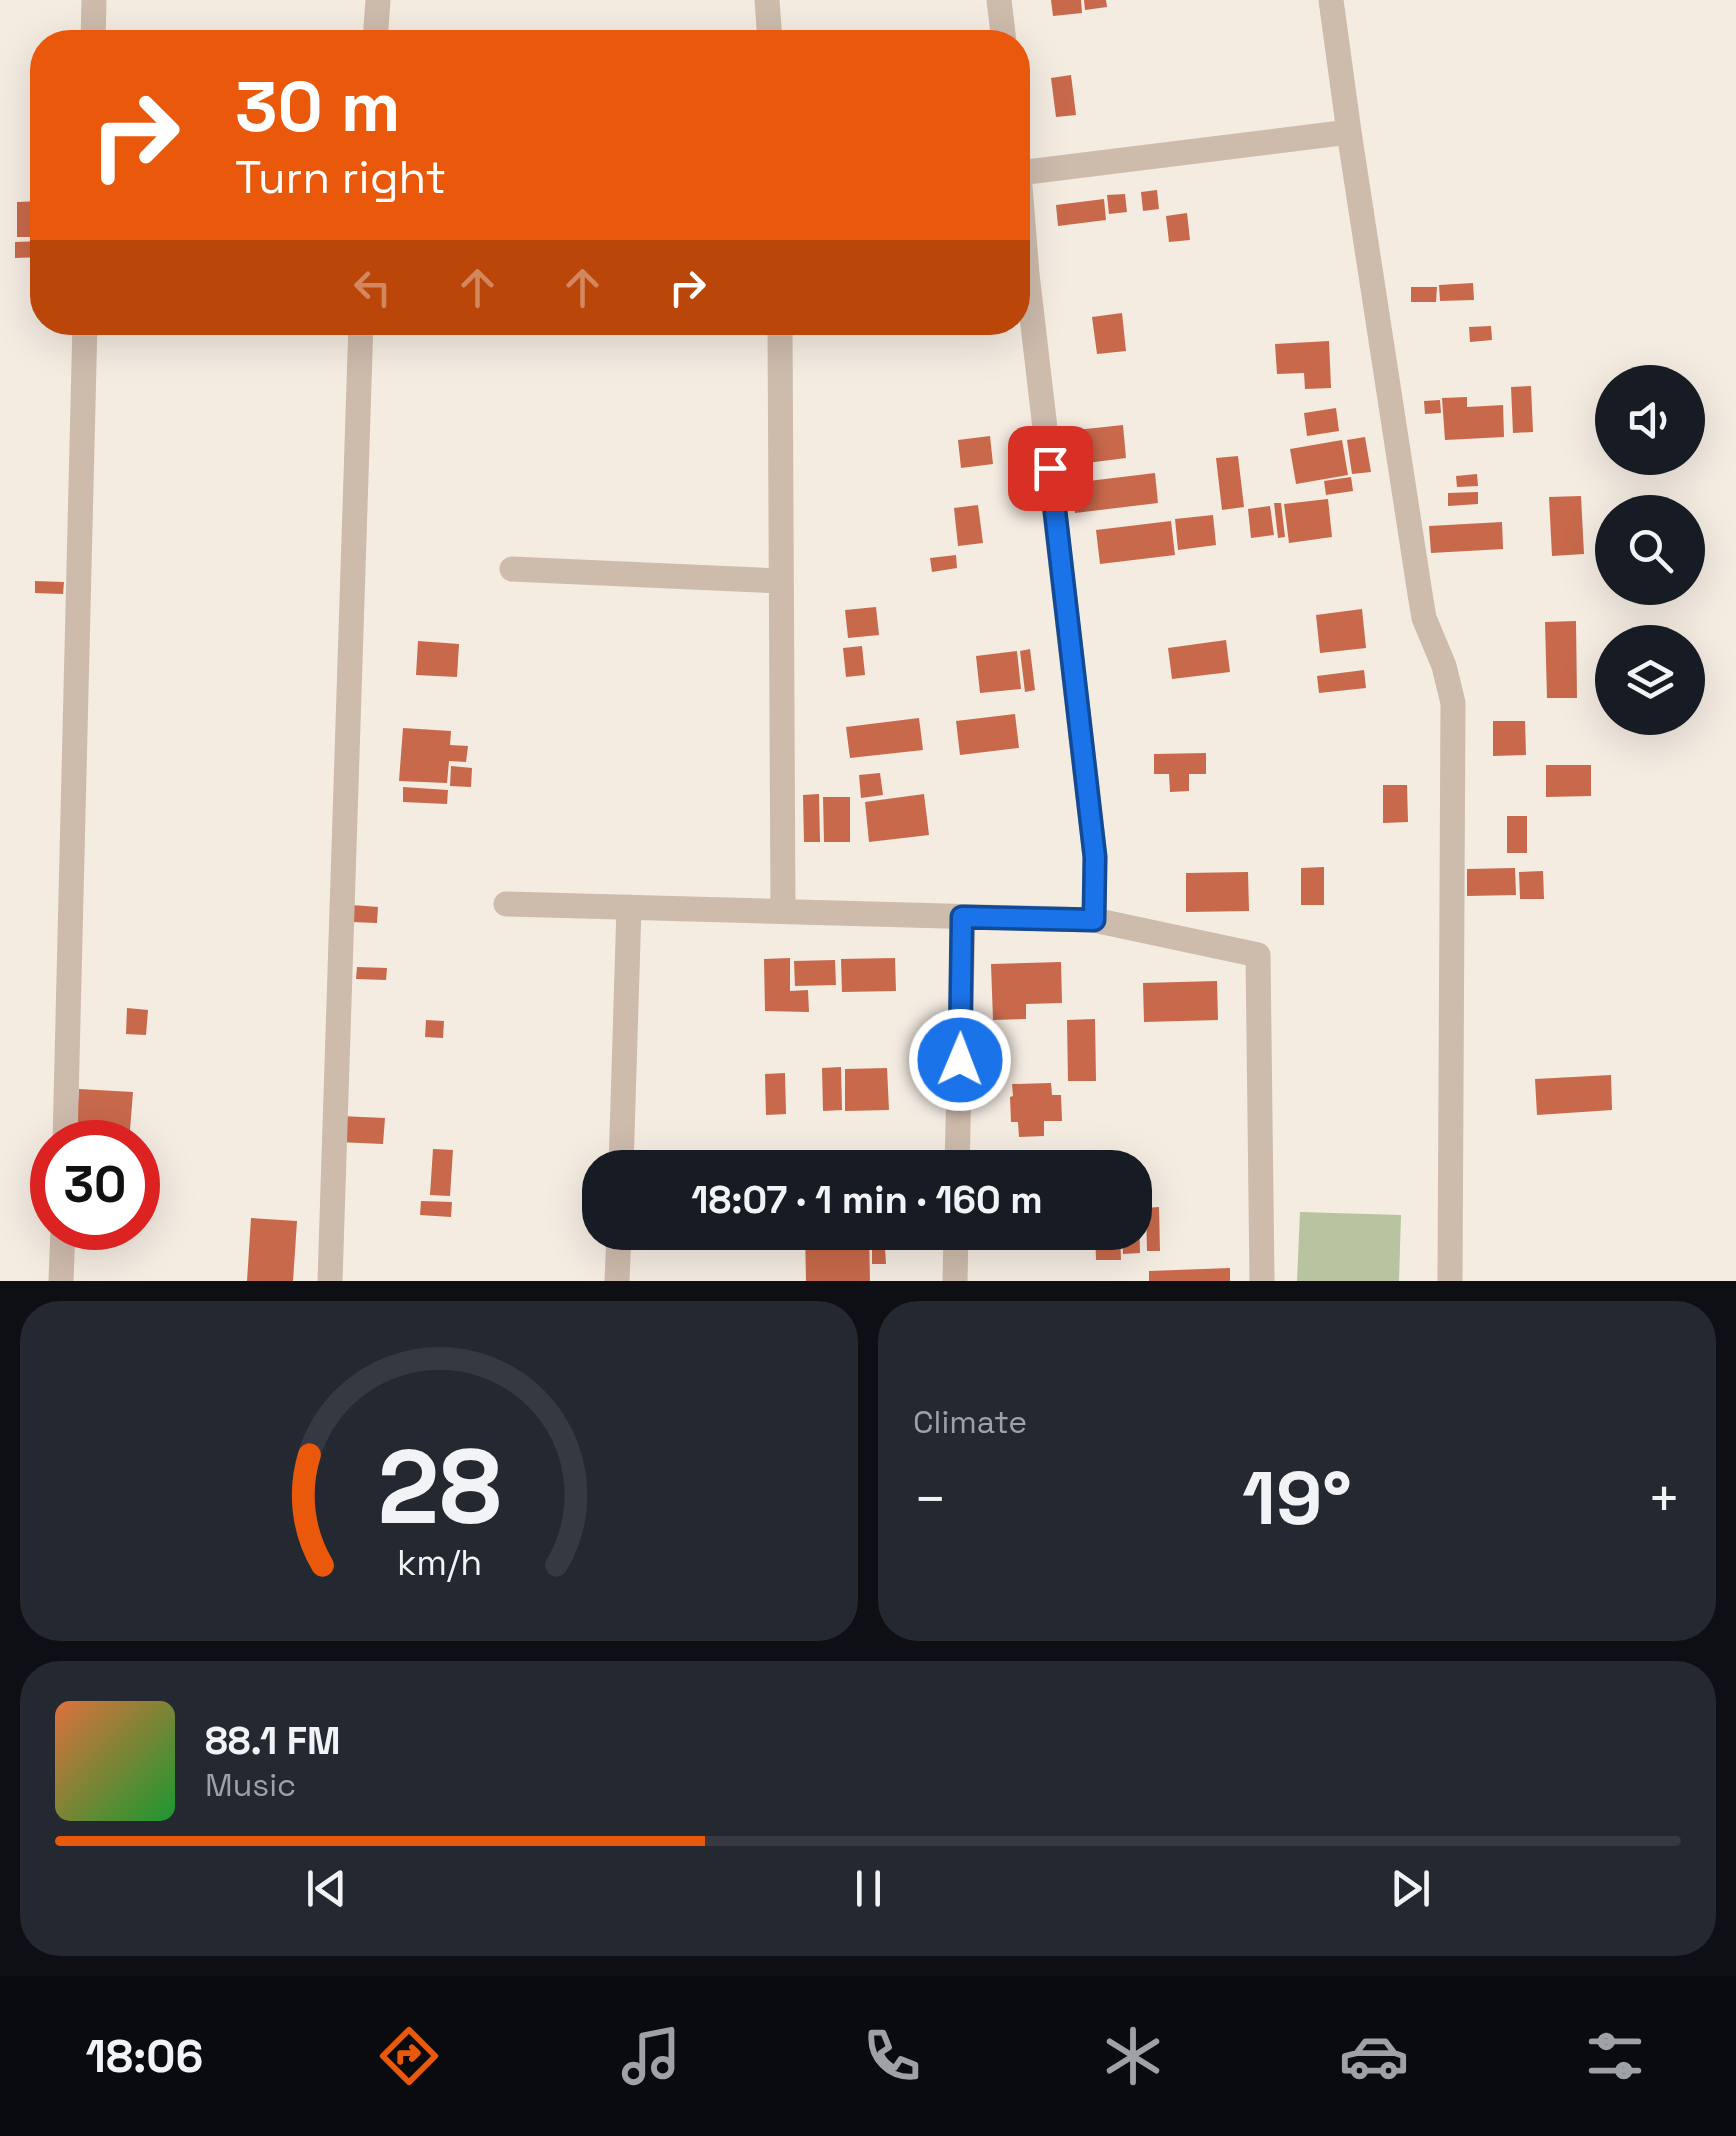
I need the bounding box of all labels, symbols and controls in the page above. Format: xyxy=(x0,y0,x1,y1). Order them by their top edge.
text: 30 m xyxy=(235,62,400,151)
icon: right xyxy=(70,70,200,200)
text: Turn right xyxy=(235,149,446,206)
icon: left xyxy=(345,260,400,315)
icon: ahead xyxy=(450,260,505,315)
icon: ahead xyxy=(555,260,610,315)
icon: right xyxy=(660,260,715,315)
map controls xyxy=(1595,365,1705,735)
button: sound xyxy=(1595,365,1705,475)
pin xyxy=(1008,426,1093,511)
icon: arrive xyxy=(1023,441,1078,496)
button: search xyxy=(1595,495,1705,605)
button: layers xyxy=(1595,625,1705,735)
position arrow xyxy=(908,1008,1012,1112)
speed limit sign: 30 xyxy=(30,1120,160,1250)
text: 18:07 · 1 min · 160 m xyxy=(691,1176,1043,1224)
text: Climate xyxy=(913,1402,1027,1442)
text: 28 xyxy=(377,1421,501,1553)
text: 19° xyxy=(1242,1450,1352,1546)
text: − xyxy=(913,1464,947,1534)
text: + xyxy=(1647,1464,1681,1534)
text: km/h xyxy=(396,1540,482,1585)
text: 88.1 FM xyxy=(205,1717,341,1765)
text: Music xyxy=(205,1765,296,1805)
icon: previous xyxy=(299,1861,354,1916)
icon: pause xyxy=(841,1861,896,1916)
icon: next xyxy=(1383,1861,1438,1916)
icon: directions xyxy=(374,2021,444,2091)
icon: music xyxy=(616,2021,686,2091)
icon: phone xyxy=(857,2021,927,2091)
icon: climate xyxy=(1098,2021,1168,2091)
icon: car xyxy=(1339,2021,1409,2091)
icon: filters xyxy=(1580,2021,1650,2091)
text: 18:06 xyxy=(86,2028,203,2085)

